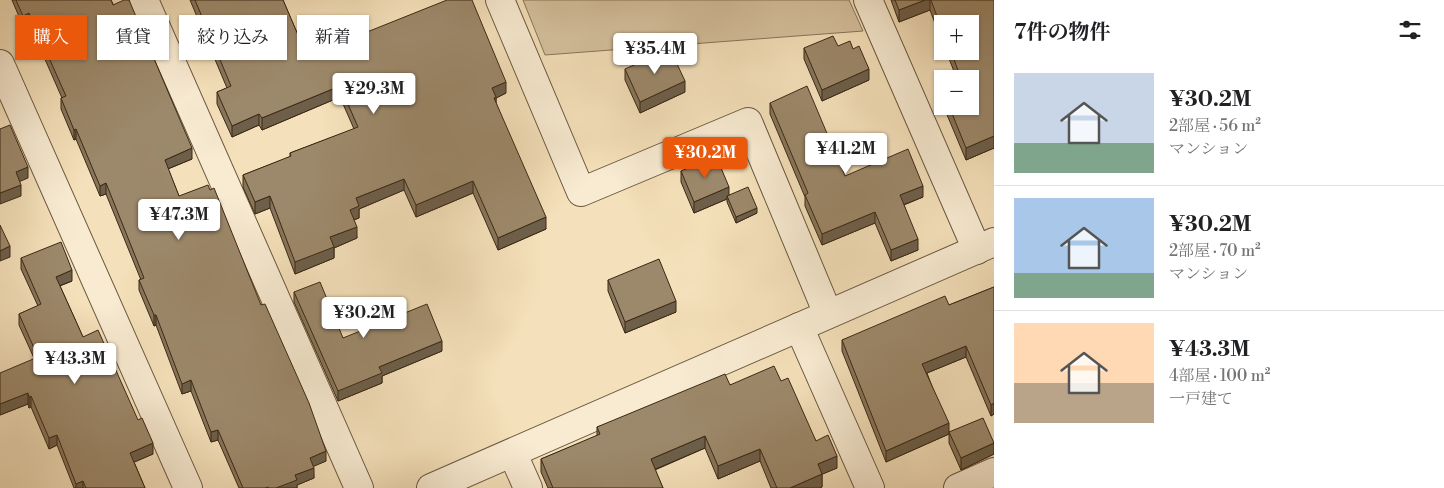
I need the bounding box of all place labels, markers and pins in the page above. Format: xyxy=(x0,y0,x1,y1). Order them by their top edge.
pin: ¥35.4M xyxy=(614,32,696,75)
pin: ¥29.3M xyxy=(333,72,415,115)
pin: ¥41.2M xyxy=(805,132,887,175)
pin: ¥30.2M xyxy=(664,136,746,179)
pin: ¥47.3M xyxy=(138,198,220,241)
pin: ¥30.2M xyxy=(323,296,405,339)
pin: ¥43.3M xyxy=(34,342,116,385)

